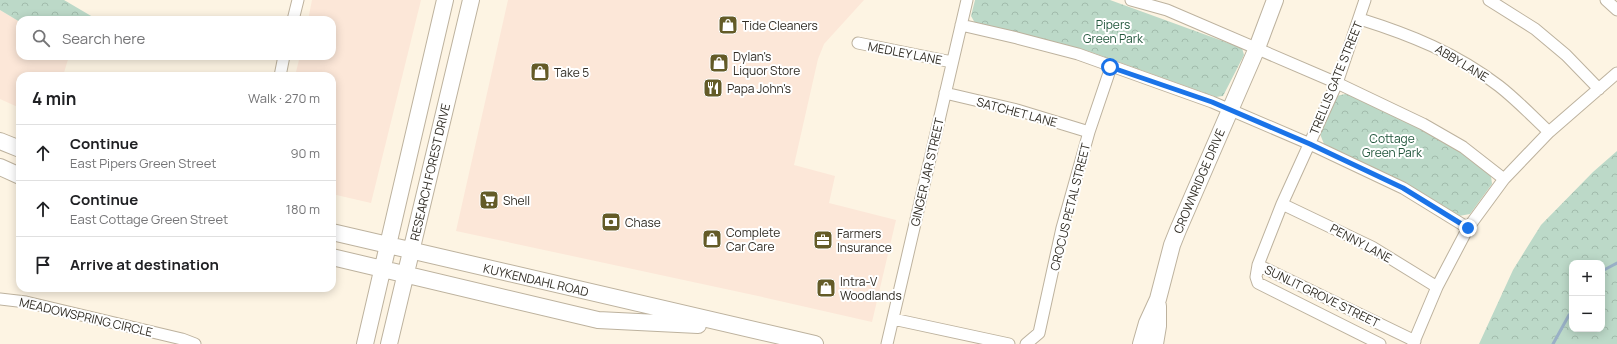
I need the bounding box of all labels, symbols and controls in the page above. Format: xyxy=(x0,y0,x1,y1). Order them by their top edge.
shop icon: Tide Cleaners xyxy=(717,14,739,36)
search box xyxy=(16,16,336,60)
park label: Pipers Green Park xyxy=(1083,16,1144,47)
place label: Tide Cleaners xyxy=(742,17,818,34)
street label: TRELLIS GATE STREET xyxy=(1305,18,1367,137)
icon: search xyxy=(30,27,52,49)
text: Search here xyxy=(62,28,145,49)
street label: MEDLEY LANE xyxy=(866,37,944,69)
street label: ABBY LANE xyxy=(1432,40,1492,86)
place label: Dylan's Liquor Store xyxy=(733,48,800,79)
shop icon: Dylan's Liquor Store xyxy=(708,52,730,74)
route start xyxy=(1101,58,1119,76)
shop icon: Take 5 xyxy=(529,61,551,83)
place label: Take 5 xyxy=(554,64,589,81)
restaurant icon: Papa John's xyxy=(702,77,724,99)
place label: Papa John's xyxy=(727,80,791,97)
text: 4 min xyxy=(32,87,76,110)
text: Walk · 270 m xyxy=(248,89,320,107)
street label: SATCHET LANE xyxy=(975,93,1059,131)
street label: RESEARCH FOREST DRIVE xyxy=(406,101,454,242)
street label: GINGER JAR STREET xyxy=(906,115,948,228)
street label: CROWNRIDGE DRIVE xyxy=(1169,126,1229,236)
park label: Cottage Green Park xyxy=(1362,130,1423,161)
text: Continue xyxy=(70,133,138,154)
street label: CROCUS PETAL STREET xyxy=(1046,141,1094,273)
icon: ahead xyxy=(32,142,54,164)
text: 90 m xyxy=(290,144,320,162)
text: East Pipers Green Street xyxy=(70,154,217,172)
text: Continue xyxy=(70,189,138,210)
supermarket icon: Shell xyxy=(478,189,500,211)
place label: Shell xyxy=(503,192,530,209)
icon: ahead xyxy=(32,198,54,220)
text: 180 m xyxy=(286,200,320,218)
text: East Cottage Green Street xyxy=(70,210,228,228)
bank icon: Chase xyxy=(600,211,622,233)
place label: Chase xyxy=(625,214,661,231)
route end xyxy=(1459,219,1477,237)
street label: PENNY LANE xyxy=(1327,220,1395,267)
place label: Complete Car Care xyxy=(726,224,780,255)
place label: Farmers Insurance xyxy=(837,225,892,256)
shop icon: Complete Car Care xyxy=(701,228,723,250)
office icon: Farmers Insurance xyxy=(812,229,834,251)
icon: arrive xyxy=(32,254,54,276)
text: Arrive at destination xyxy=(70,254,219,275)
street label: KUYKENDAHL ROAD xyxy=(482,260,590,300)
map controls xyxy=(1569,260,1605,332)
button: + xyxy=(1569,260,1605,296)
street label: SUNLIT GROVE STREET xyxy=(1262,261,1383,332)
place label: Intra-V Woodlands xyxy=(840,273,902,304)
shop icon: Intra-V Woodlands xyxy=(815,277,837,299)
street label: MEADOWSPRING CIRCLE xyxy=(18,293,155,341)
button: − xyxy=(1569,296,1605,332)

